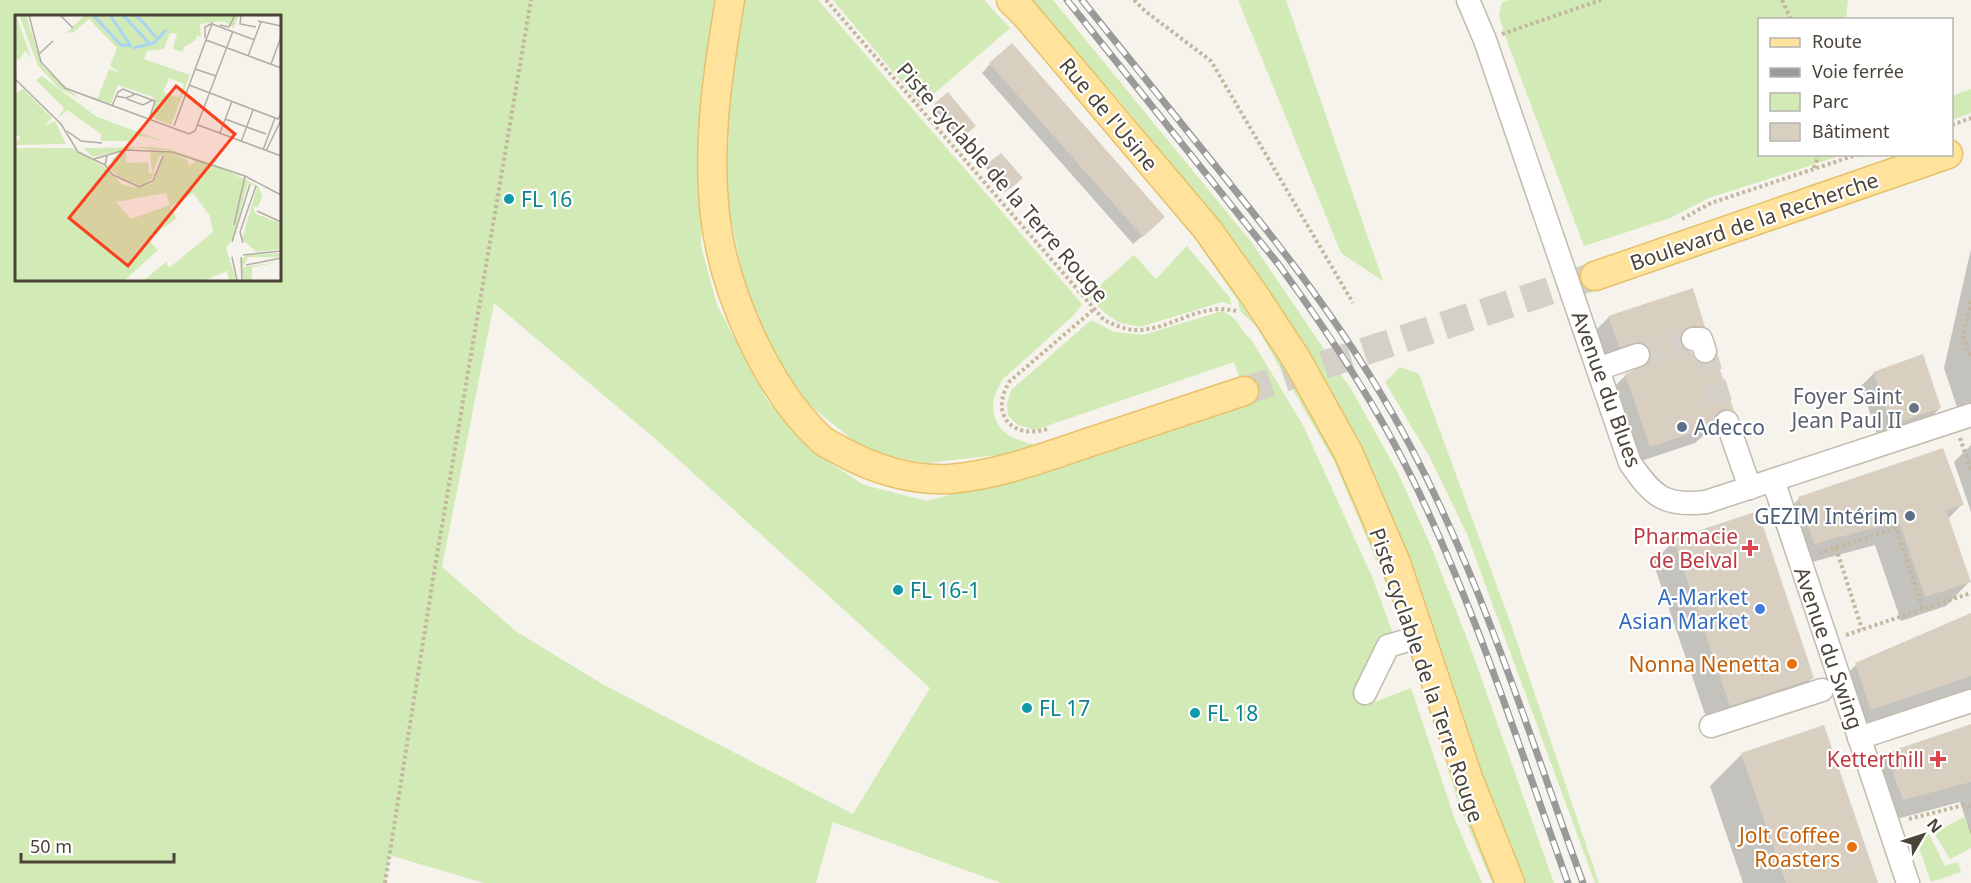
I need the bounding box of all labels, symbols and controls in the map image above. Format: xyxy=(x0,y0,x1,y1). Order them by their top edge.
inset map xyxy=(15,15,280,280)
legend xyxy=(1758,18,1953,156)
text: Route xyxy=(1812,29,1862,53)
street label: Rue de l'Usine xyxy=(1053,52,1165,176)
street label: Piste cyclable de la Terre Rouge xyxy=(891,56,1115,308)
text: Voie ferrée xyxy=(1812,59,1904,83)
text: Parc xyxy=(1812,89,1849,113)
text: Bâtiment xyxy=(1812,119,1890,143)
street label: Boulevard de la Recherche xyxy=(1626,165,1882,277)
place label: FL 16 xyxy=(521,185,572,213)
marker: FL 16 xyxy=(502,192,516,206)
street label: Avenue du Blues xyxy=(1566,307,1648,471)
place label: Foyer Saint Jean Paul II xyxy=(1790,382,1902,434)
marker: Foyer Saint Jean Paul II xyxy=(1907,401,1921,415)
place label: Adecco xyxy=(1694,413,1765,441)
marker: Adecco xyxy=(1675,420,1689,434)
place label: GEZIM Intérim xyxy=(1754,502,1898,530)
marker: GEZIM Intérim xyxy=(1903,509,1917,523)
place label: Pharmacie de Belval xyxy=(1633,522,1738,574)
street label: Piste cyclable de la Terre Rouge xyxy=(1363,524,1491,826)
marker: Pharmacie de Belval xyxy=(1743,541,1757,555)
street label: Avenue du Swing xyxy=(1788,563,1870,733)
place label: FL 16-1 xyxy=(910,576,980,604)
marker: FL 16-1 xyxy=(891,583,905,597)
place label: A-Market Asian Market xyxy=(1619,583,1748,635)
marker: A-Market Asian Market xyxy=(1753,602,1767,616)
place label: Nonna Nenetta xyxy=(1629,650,1780,678)
marker: Nonna Nenetta xyxy=(1785,657,1799,671)
place label: FL 17 xyxy=(1039,694,1090,722)
place label: FL 18 xyxy=(1207,699,1258,727)
marker: FL 17 xyxy=(1020,701,1034,715)
marker: FL 18 xyxy=(1188,706,1202,720)
place label: Ketterthill xyxy=(1827,745,1924,773)
marker: Ketterthill xyxy=(1929,750,1947,768)
north arrow xyxy=(1893,805,1953,865)
text: N xyxy=(1922,814,1947,838)
place label: Jolt Coffee Roasters xyxy=(1737,821,1840,873)
scale bar xyxy=(21,826,174,864)
text: 50 m xyxy=(30,834,72,858)
marker: Jolt Coffee Roasters xyxy=(1845,840,1859,854)

